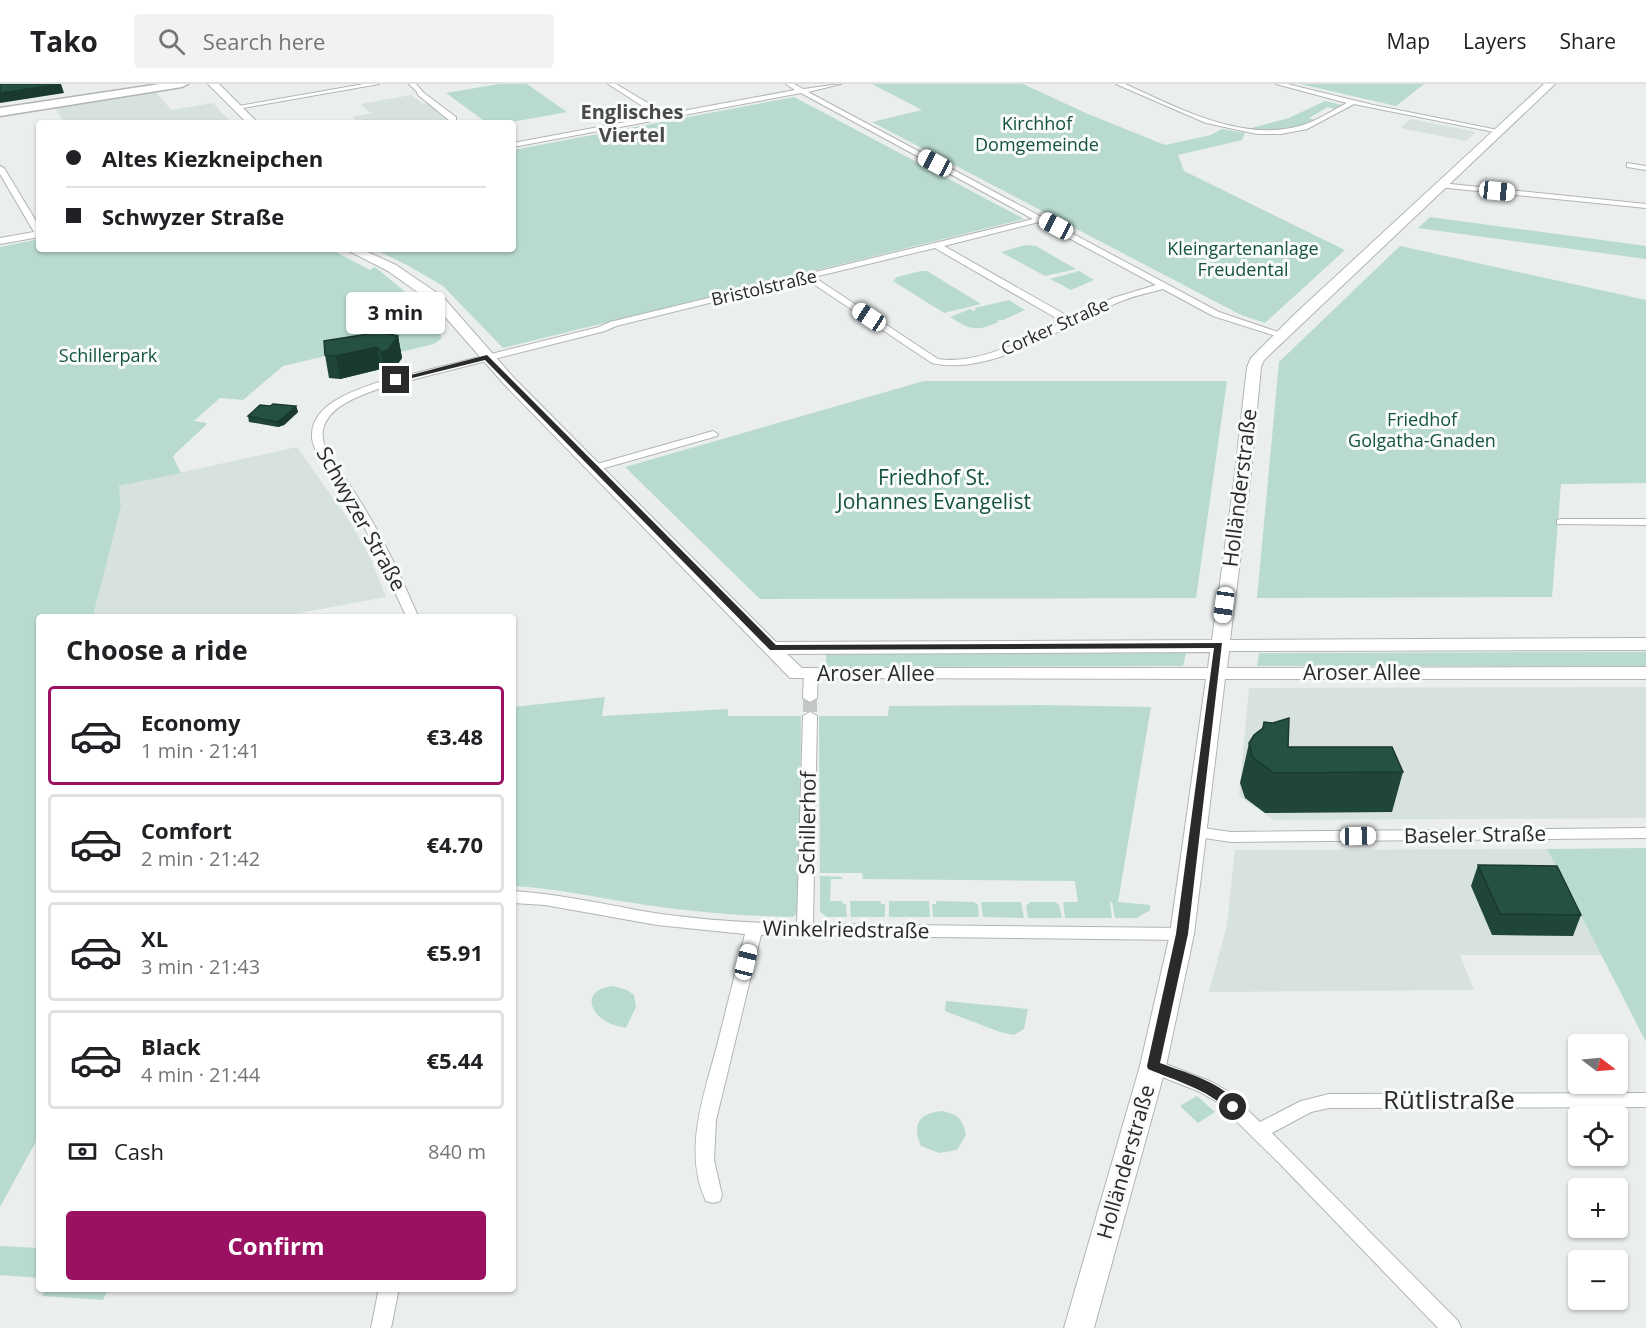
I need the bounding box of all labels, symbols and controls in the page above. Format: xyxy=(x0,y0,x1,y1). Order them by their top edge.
search box xyxy=(134,14,554,68)
text: Tako xyxy=(30,22,98,60)
icon: search xyxy=(155,25,188,58)
text: Search here xyxy=(203,26,325,56)
text: Map xyxy=(1387,27,1430,55)
text: Layers xyxy=(1463,27,1527,55)
text: Share xyxy=(1560,27,1616,55)
district label: Englisches Viertel xyxy=(581,98,684,148)
park label: Kirchhof Domgemeinde xyxy=(975,111,1099,156)
text: Altes Kiezkneipchen xyxy=(102,143,323,173)
car xyxy=(915,147,955,179)
car xyxy=(1478,180,1516,202)
text: Schwyzer Straße xyxy=(102,201,284,231)
car xyxy=(1036,210,1076,242)
park label: Kleingartenanlage Freudental xyxy=(1167,236,1319,281)
street label: Bristolstraße xyxy=(709,263,819,311)
street label: Corker Straße xyxy=(997,292,1112,361)
callout: 3 min xyxy=(346,293,446,335)
text: 3 min xyxy=(368,299,423,326)
car xyxy=(849,300,889,334)
park label: Schillerpark xyxy=(59,343,158,367)
route end xyxy=(382,366,409,393)
street label: Holländerstraße xyxy=(1215,407,1263,569)
park label: Friedhof Golgatha-Gnaden xyxy=(1348,407,1496,452)
street label: Schwyzer Straße xyxy=(311,441,413,596)
park label: Friedhof St. Johannes Evangelist xyxy=(835,463,1031,515)
car xyxy=(1213,586,1235,624)
text: Choose a ride xyxy=(66,631,248,668)
street label: Aroser Allee xyxy=(1303,658,1421,686)
street label: Aroser Allee xyxy=(817,659,935,687)
text: Economy xyxy=(141,707,240,737)
icon: car xyxy=(69,709,123,763)
text: €3.48 xyxy=(426,721,483,751)
text: 1 min · 21:41 xyxy=(141,737,260,764)
street label: Schillerhof xyxy=(792,769,822,875)
text: Comfort xyxy=(141,815,232,845)
icon: car xyxy=(69,817,123,871)
street label: Baseler Straße xyxy=(1404,819,1546,849)
car xyxy=(1340,827,1376,845)
text: €4.70 xyxy=(426,829,483,859)
text: 2 min · 21:42 xyxy=(141,845,260,872)
street label: Winkelriedstraße xyxy=(762,914,930,944)
text: XL xyxy=(141,923,168,953)
icon: car xyxy=(69,925,123,979)
text: €5.91 xyxy=(426,937,483,967)
car xyxy=(733,942,759,982)
text: 3 min · 21:43 xyxy=(141,953,260,980)
text: Black xyxy=(141,1031,201,1061)
icon: car xyxy=(69,1033,123,1087)
north arrow xyxy=(1568,1034,1628,1094)
map controls xyxy=(1568,1034,1628,1310)
text: €5.44 xyxy=(426,1045,483,1075)
text: 4 min · 21:44 xyxy=(141,1061,260,1088)
street label: Holländerstraße xyxy=(1090,1081,1160,1242)
street label: Rütlistraße xyxy=(1383,1081,1515,1117)
route start xyxy=(1219,1093,1246,1120)
button: locate xyxy=(1568,1106,1628,1166)
icon: cash xyxy=(66,1135,99,1168)
text: Cash xyxy=(114,1136,164,1166)
text: 840 m xyxy=(428,1138,486,1165)
button: + xyxy=(1568,1178,1628,1238)
button: Confirm xyxy=(66,1211,486,1280)
button: − xyxy=(1568,1250,1628,1310)

